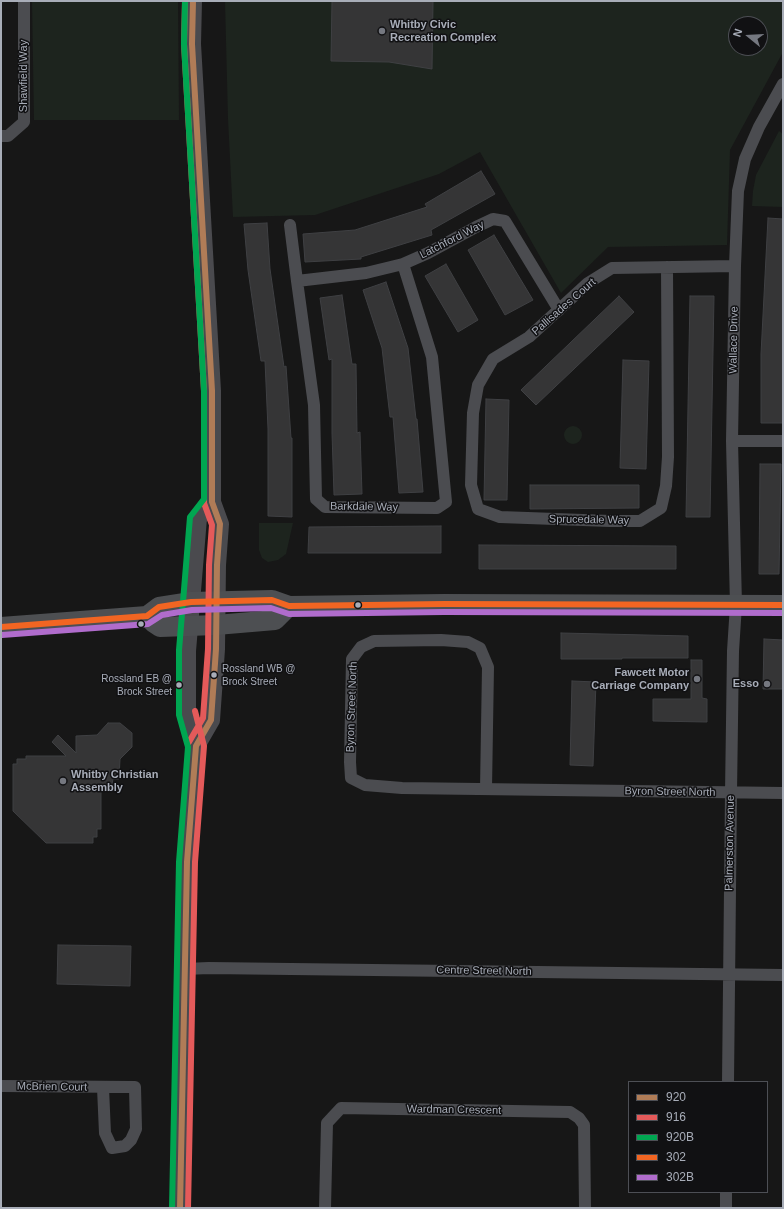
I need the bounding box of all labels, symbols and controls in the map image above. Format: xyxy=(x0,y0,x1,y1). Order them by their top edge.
north arrow xyxy=(728,16,768,56)
place label: Whitby Civic Recreation Complex xyxy=(390,18,496,44)
marker: Whitby Civic Recreation Complex xyxy=(377,26,387,36)
text: N xyxy=(731,27,744,38)
street label: Shawfield Way xyxy=(17,40,31,112)
street label: Latchford Way xyxy=(418,218,486,262)
street label: Pallisades Court xyxy=(529,276,599,338)
street label: Wallace Drive xyxy=(727,306,741,374)
street label: Barkdale Way xyxy=(330,500,398,514)
street label: Sprucedale Way xyxy=(549,513,629,527)
unlabelled marker xyxy=(353,600,363,610)
unlabelled marker xyxy=(136,619,146,629)
street label: Byron Street North xyxy=(344,661,360,753)
place label: Rossland WB @ Brock Street xyxy=(222,663,296,686)
place label: Fawcett Motor Carriage Company xyxy=(591,666,689,692)
marker: Rossland WB @ Brock Street xyxy=(209,670,219,680)
place label: Rossland EB @ Brock Street xyxy=(101,673,172,696)
marker: Fawcett Motor Carriage Company xyxy=(692,674,702,684)
place label: Esso xyxy=(733,677,759,691)
marker: Esso xyxy=(762,679,772,689)
marker: Rossland EB @ Brock Street xyxy=(174,680,184,690)
place label: Whitby Christian Assembly xyxy=(71,768,158,794)
marker: Whitby Christian Assembly xyxy=(58,776,68,786)
street label: Byron Street North xyxy=(624,785,716,799)
street label: Palmerston Avenue xyxy=(723,795,737,891)
street label: Centre Street North xyxy=(436,964,532,978)
street label: McBrien Court xyxy=(17,1080,87,1094)
legend xyxy=(628,1081,768,1193)
text: 920 xyxy=(666,1090,686,1104)
street label: Wardman Crescent xyxy=(407,1103,501,1117)
text: 916 xyxy=(666,1110,686,1124)
text: 920B xyxy=(666,1130,694,1144)
text: 302 xyxy=(666,1150,686,1164)
text: 302B xyxy=(666,1170,694,1184)

